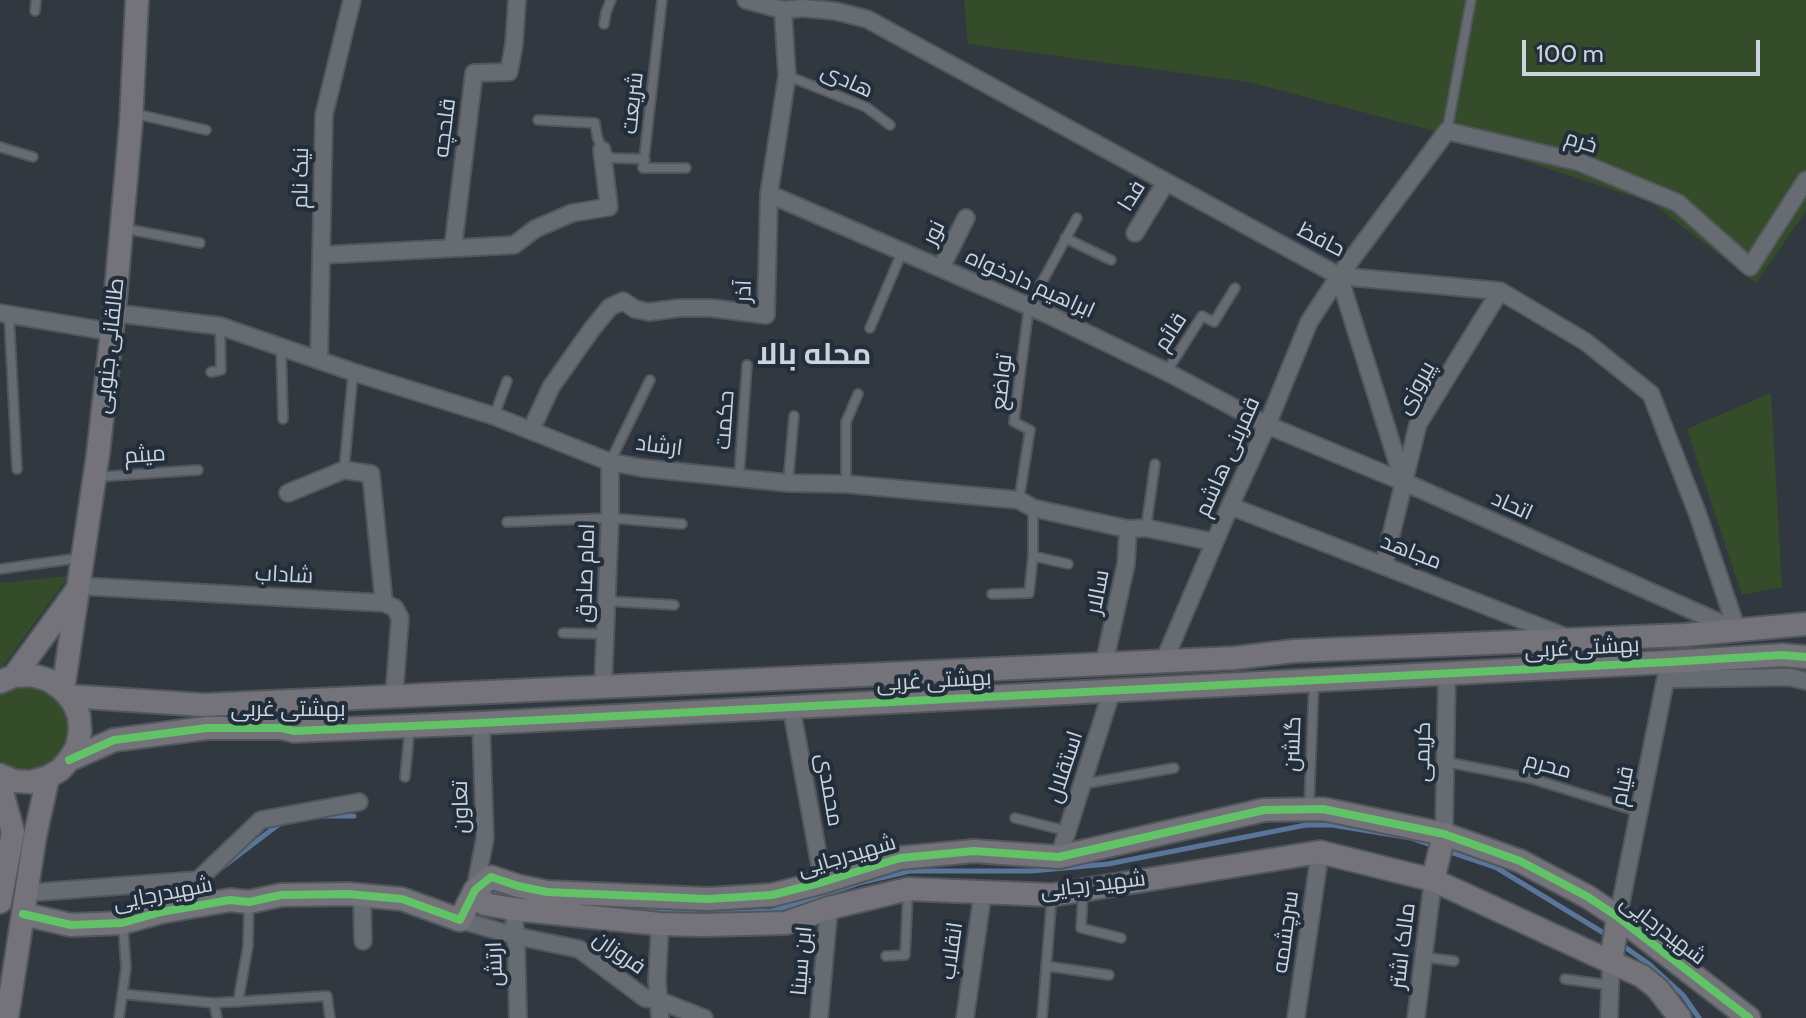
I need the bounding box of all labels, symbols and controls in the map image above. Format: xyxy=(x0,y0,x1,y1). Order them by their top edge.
scale bar xyxy=(1526,24,1764,74)
text: 100 m xyxy=(1536,39,1604,68)
street label: هادی xyxy=(817,58,877,104)
street label: شریعت xyxy=(617,71,649,135)
street label: قلحچه xyxy=(428,97,462,159)
street label: خرم xyxy=(1562,125,1600,159)
street label: نیک نام xyxy=(287,147,315,209)
street label: فدا xyxy=(1113,176,1151,216)
street label: نور xyxy=(917,216,951,250)
street label: حافظ xyxy=(1293,217,1349,263)
street label: ابراهیم دادخواه xyxy=(961,244,1099,324)
street label: طالقانی جنوبی xyxy=(90,277,130,415)
street label: آذر xyxy=(730,279,758,303)
street label: قائم xyxy=(1149,308,1193,356)
district label: محله بالا xyxy=(757,337,871,373)
street label: تواضع xyxy=(986,353,1018,411)
street label: پیروزی xyxy=(1391,357,1441,419)
street label: حکمت xyxy=(710,389,740,451)
street label: قمربنی هاشم xyxy=(1190,393,1266,521)
street label: ارشاد xyxy=(634,430,684,462)
street label: میثم xyxy=(123,440,167,470)
street label: اتحاد xyxy=(1487,485,1537,527)
street label: امام صادق xyxy=(571,523,601,623)
street label: مجاهد xyxy=(1377,528,1445,576)
street label: شاداب xyxy=(254,560,314,590)
street label: سالار xyxy=(1081,568,1115,616)
street label: بهشتی غربی xyxy=(1524,632,1640,664)
street label: بهشتی غربی xyxy=(876,665,992,697)
street label: بهشتی غربی xyxy=(230,697,346,723)
street label: گلشن xyxy=(1279,716,1307,772)
street label: کریمی xyxy=(1409,722,1437,782)
street label: استقلال xyxy=(1041,728,1089,806)
street label: محرم xyxy=(1522,747,1574,785)
street label: محمدی xyxy=(810,751,848,829)
street label: قیام xyxy=(1606,764,1640,808)
street label: تعاون xyxy=(447,780,475,834)
street label: شهیدرجایی xyxy=(795,829,899,883)
street label: شهید رجایی xyxy=(1039,865,1147,905)
street label: شهیدرجایی xyxy=(111,871,215,917)
street label: سرچشمه xyxy=(1267,889,1305,975)
street label: شهیدرجایی xyxy=(1615,889,1711,971)
street label: مالک اشتر xyxy=(1385,901,1421,991)
street label: انقلاب xyxy=(935,920,969,982)
street label: فروزان xyxy=(588,925,650,981)
street label: ابن سینا xyxy=(786,925,818,997)
street label: ارتش xyxy=(481,941,509,987)

